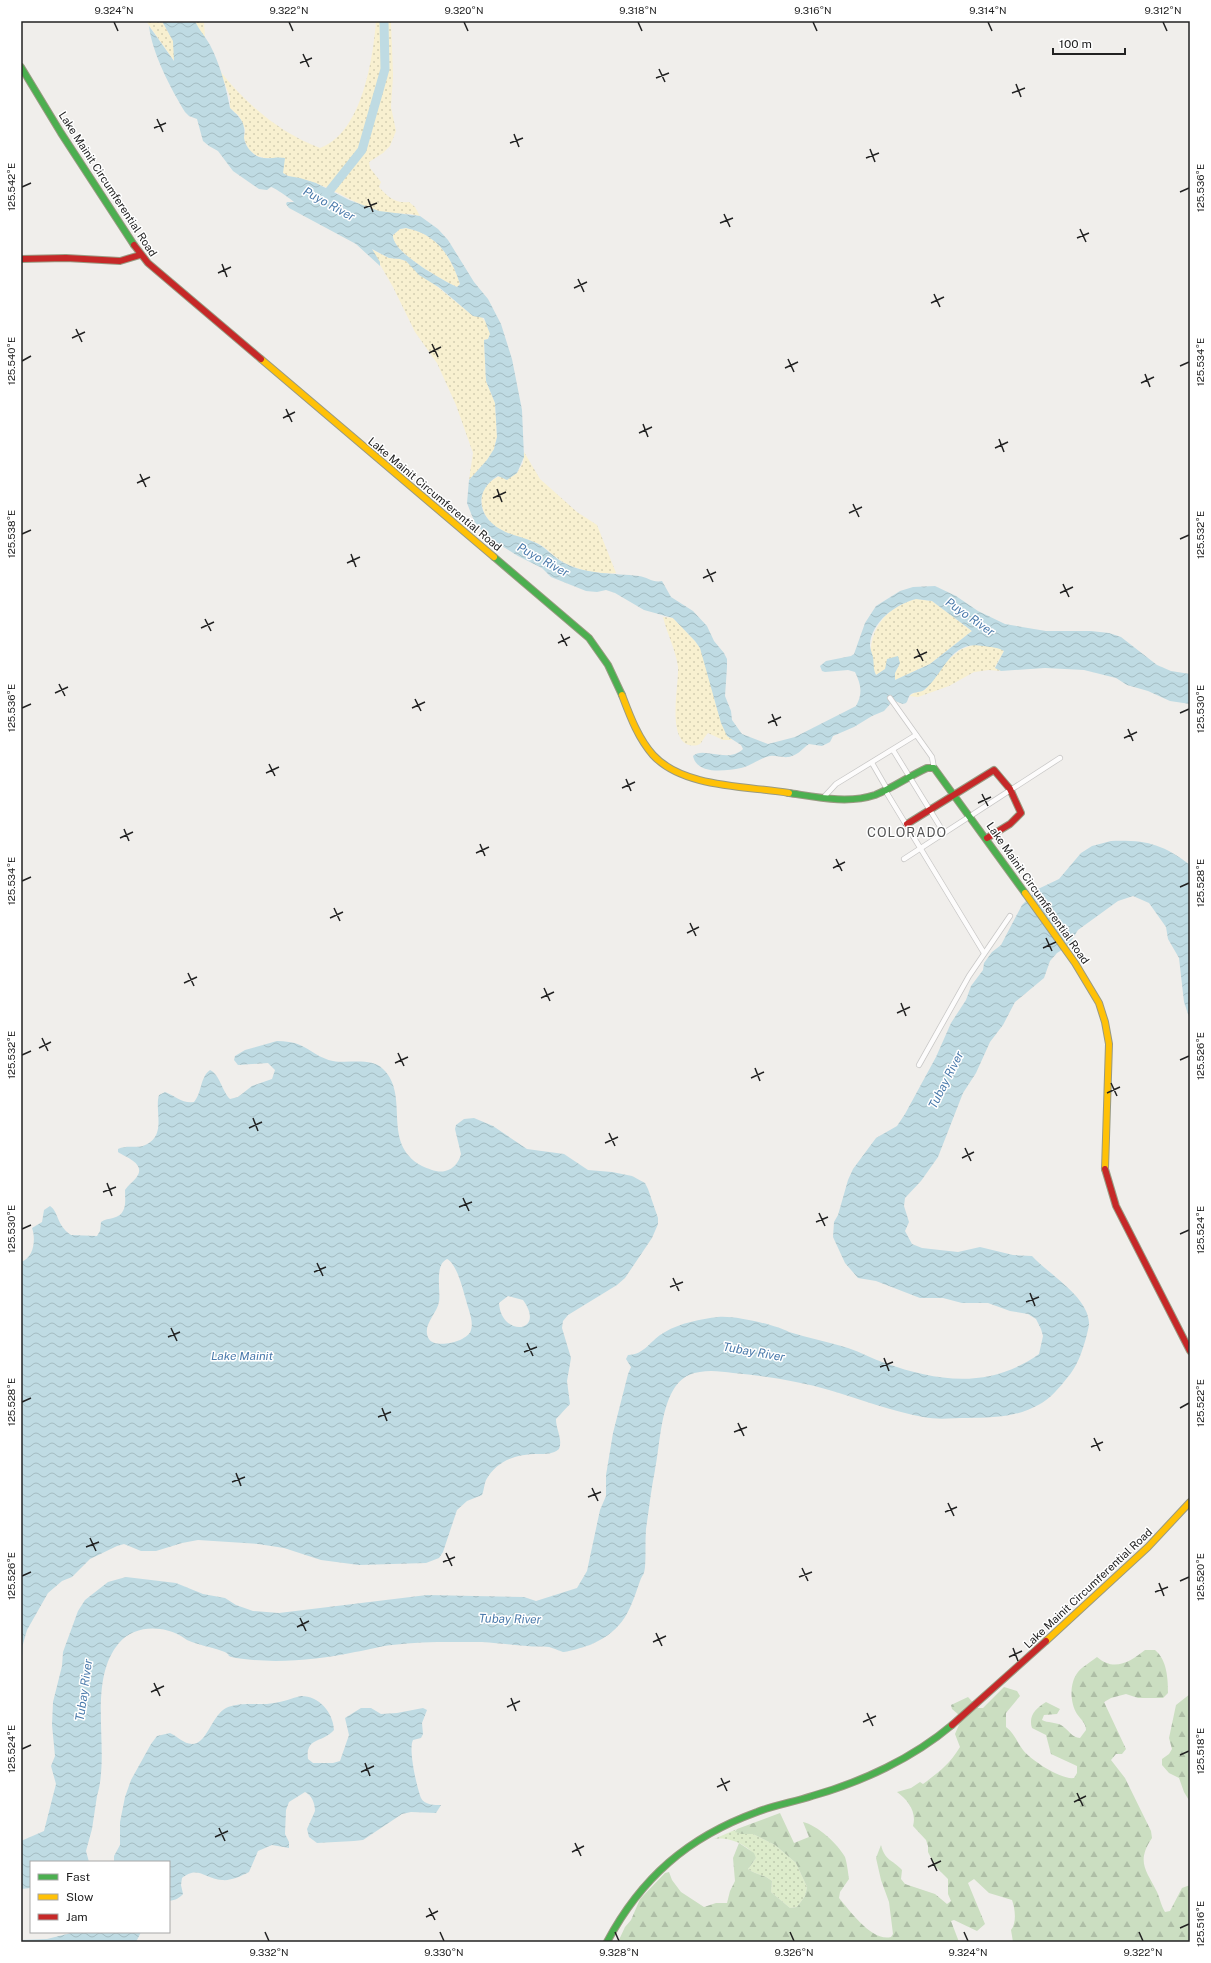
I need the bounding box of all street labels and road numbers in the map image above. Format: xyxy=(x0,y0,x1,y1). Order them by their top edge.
street label: Lake Mainit Circumferential Road xyxy=(57,109,159,259)
street label: Lake Mainit Circumferential Road xyxy=(366,435,504,553)
street label: Lake Mainit Circumferential Road xyxy=(984,820,1092,966)
street label: Lake Mainit Circumferential Road xyxy=(1022,1526,1154,1650)

